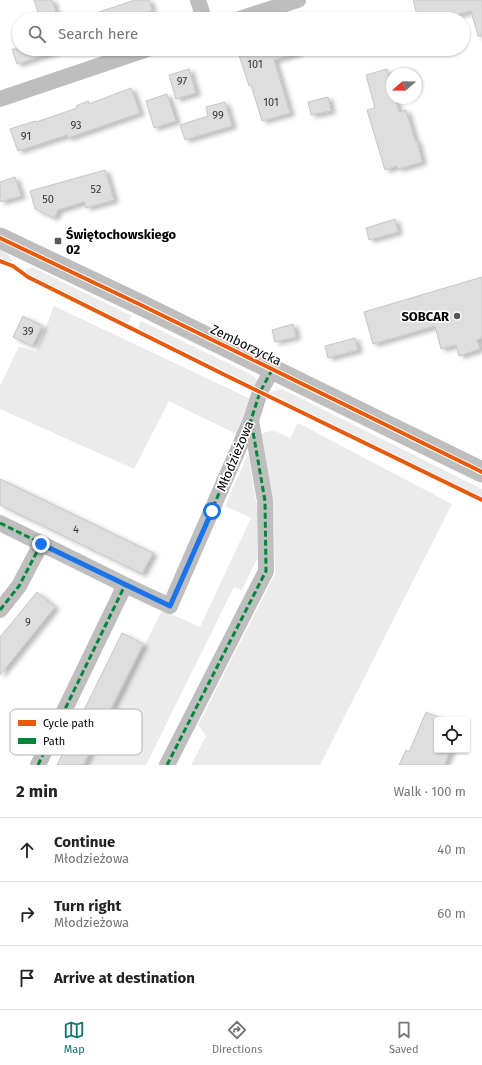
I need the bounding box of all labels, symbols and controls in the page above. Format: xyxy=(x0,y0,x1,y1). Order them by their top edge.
search box xyxy=(12,12,470,56)
icon: search xyxy=(26,23,48,45)
text: Search here xyxy=(58,25,138,43)
house number: 101 xyxy=(247,58,263,71)
north arrow xyxy=(386,68,422,104)
house number: 97 xyxy=(177,75,187,88)
house number: 101 xyxy=(263,96,279,109)
house number: 99 xyxy=(212,109,224,122)
house number: 93 xyxy=(70,119,82,132)
house number: 91 xyxy=(21,130,31,143)
house number: 52 xyxy=(91,183,101,196)
house number: 50 xyxy=(42,193,54,206)
place label: Świętochowskiego 02 xyxy=(66,226,177,257)
marker: Świętochowskiego 02 xyxy=(53,236,63,246)
place label: SOBCAR xyxy=(401,309,450,324)
marker: SOBCAR xyxy=(452,311,462,321)
street label: Zemborzycka xyxy=(208,321,284,369)
house number: 39 xyxy=(22,325,34,338)
street label: Młodzieżowa xyxy=(213,418,257,494)
route start xyxy=(203,502,221,520)
house number: 4 xyxy=(73,523,79,536)
route end xyxy=(32,535,50,553)
house number: 9 xyxy=(25,616,31,629)
legend xyxy=(10,709,142,755)
text: Cycle path xyxy=(43,717,94,730)
map controls xyxy=(434,717,470,753)
button: locate xyxy=(434,717,470,753)
text: Path xyxy=(43,735,65,748)
text: 2 min xyxy=(16,781,58,802)
text: Walk · 100 m xyxy=(394,784,466,799)
text: Continue xyxy=(54,833,115,851)
icon: ahead xyxy=(16,839,38,861)
text: 40 m xyxy=(437,842,466,857)
text: Młodzieżowa xyxy=(54,851,129,866)
text: Turn right xyxy=(54,897,121,915)
icon: right xyxy=(16,903,38,925)
text: 60 m xyxy=(437,906,466,921)
text: Młodzieżowa xyxy=(54,915,129,930)
icon: arrive xyxy=(16,967,38,989)
text: Arrive at destination xyxy=(54,969,195,987)
tab: Map xyxy=(63,1019,85,1056)
tab: Directions xyxy=(212,1019,262,1056)
tab: Saved xyxy=(389,1019,419,1056)

